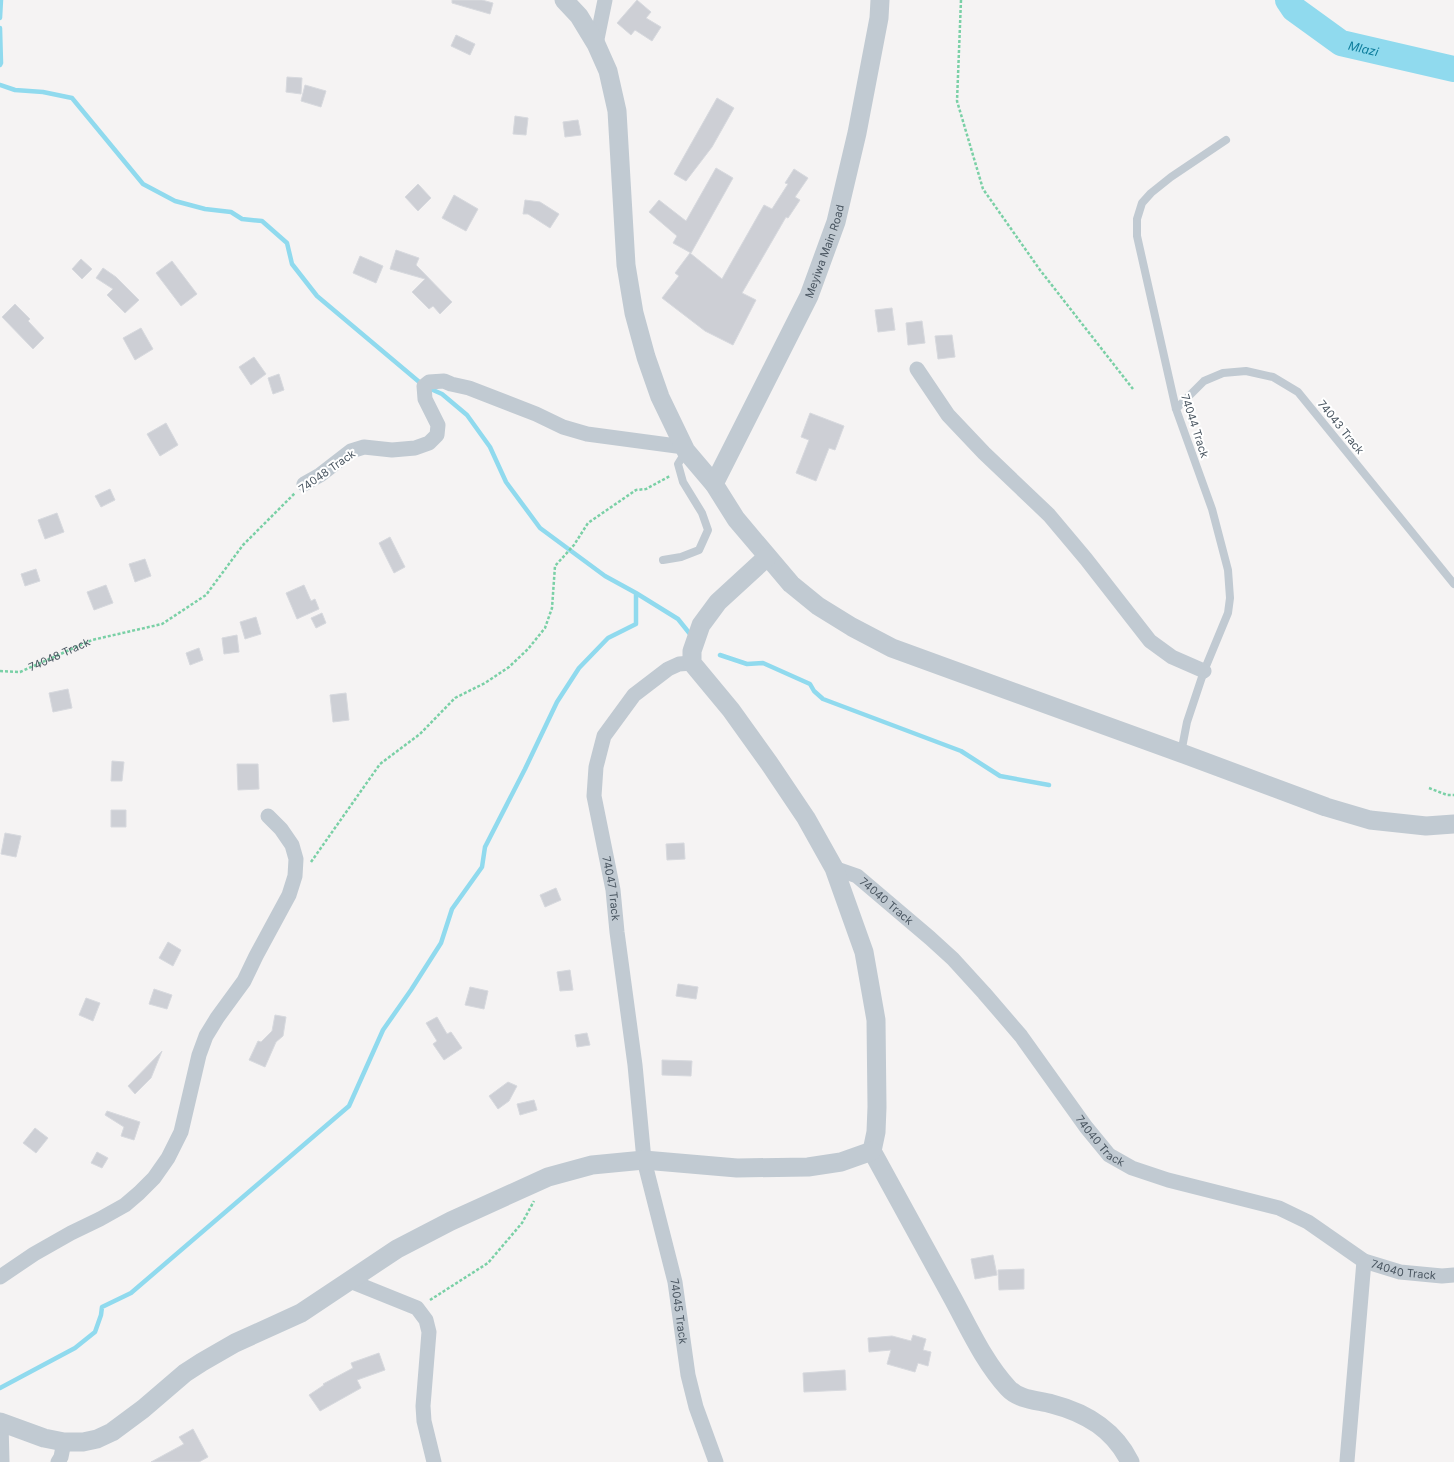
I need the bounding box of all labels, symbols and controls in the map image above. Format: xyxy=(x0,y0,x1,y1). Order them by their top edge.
water label: Mlazi xyxy=(1347,37,1381,59)
street label: Meyiwa Main Road xyxy=(802,203,847,300)
street label: 74044 Track xyxy=(1178,392,1212,460)
street label: 74043 Track xyxy=(1315,397,1367,457)
street label: 74048 Track xyxy=(296,446,358,496)
street label: 74048 Track xyxy=(26,635,92,674)
street label: 74047 Track xyxy=(599,855,623,921)
street label: 74040 Track xyxy=(857,874,916,928)
street label: 74040 Track xyxy=(1073,1112,1127,1169)
street label: 74040 Track xyxy=(1369,1257,1436,1282)
street label: 74045 Track xyxy=(667,1277,691,1345)

